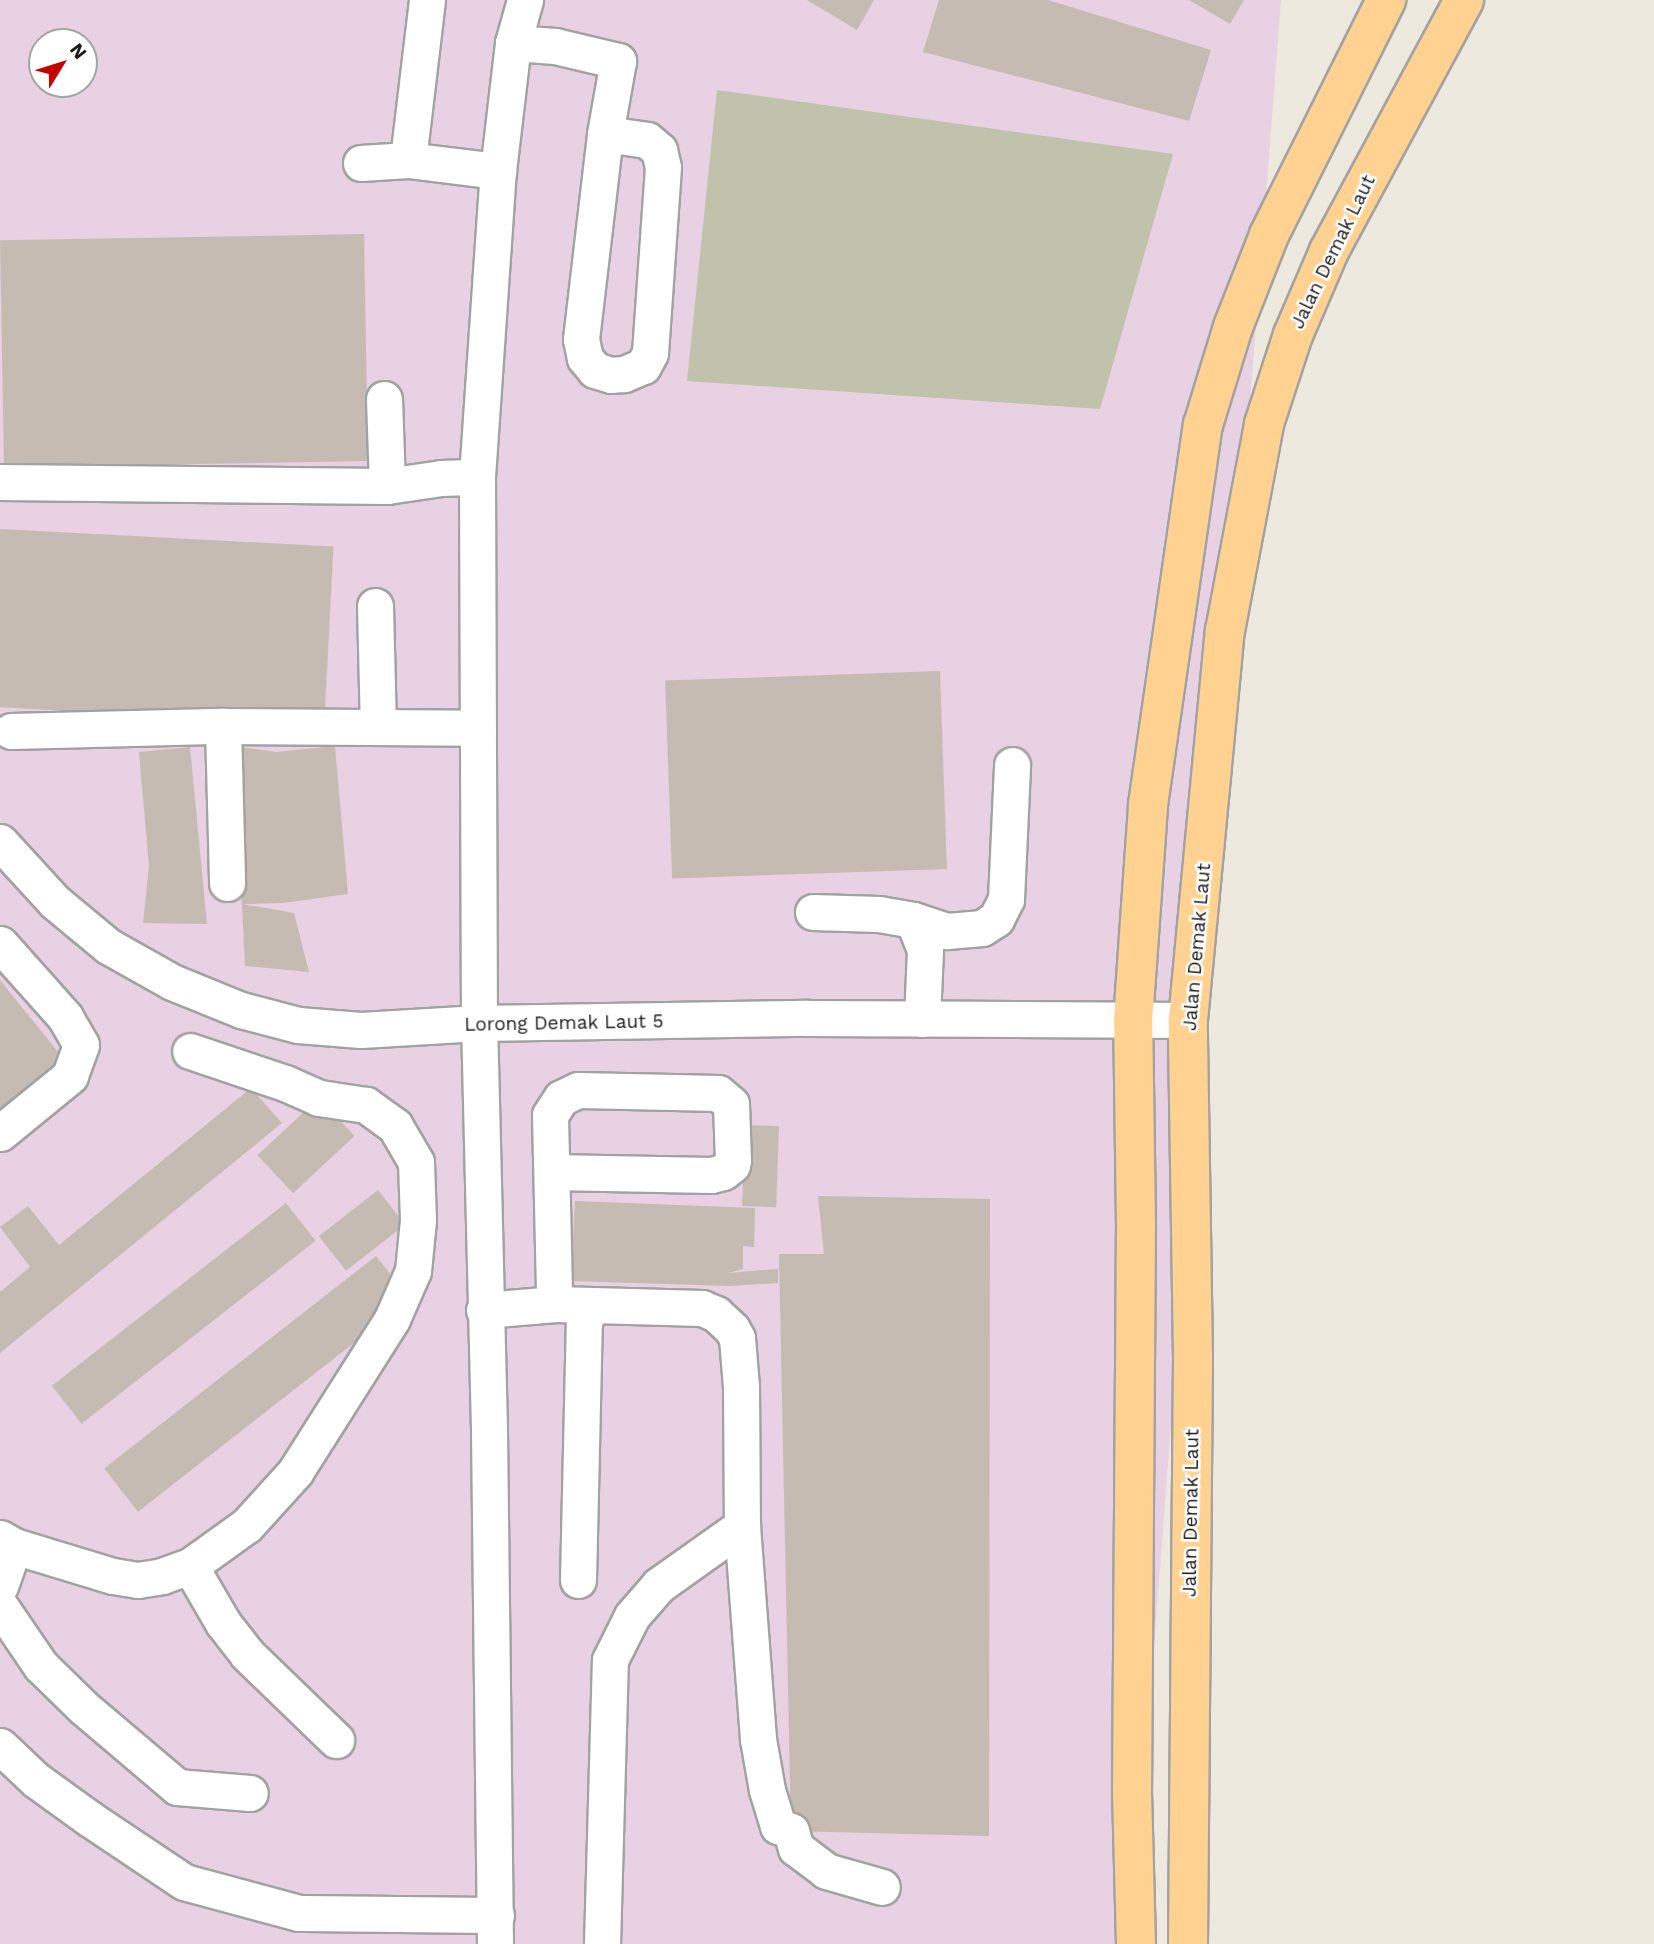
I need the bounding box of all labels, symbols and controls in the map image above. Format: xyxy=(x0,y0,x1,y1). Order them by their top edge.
north arrow xyxy=(28,28,98,98)
text: N xyxy=(65,38,92,64)
street label: Jalan Demak Laut xyxy=(1286,171,1380,333)
street label: Jalan Demak Laut xyxy=(1178,862,1216,1032)
street label: Lorong Demak Laut 5 xyxy=(464,1010,664,1036)
street label: Jalan Demak Laut xyxy=(1178,1429,1204,1597)

